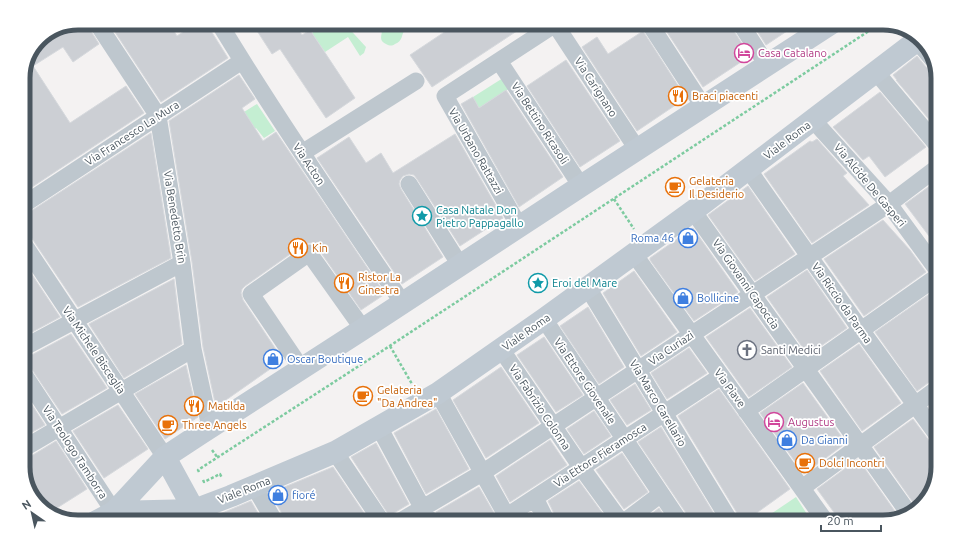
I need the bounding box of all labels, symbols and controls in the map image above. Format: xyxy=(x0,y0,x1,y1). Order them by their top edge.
hotel icon: Casa Catalano xyxy=(733,42,755,64)
place label: Casa Catalano xyxy=(758,47,827,59)
street label: Via Carignano xyxy=(572,55,620,119)
street label: Via Bettino Ricasoli xyxy=(509,80,571,166)
restaurant icon: Braci piacenti xyxy=(667,85,689,107)
place label: Braci piacenti xyxy=(692,90,758,102)
street label: Via Francesco La Mura xyxy=(83,98,181,168)
street label: Via Urbano Rattazzi xyxy=(447,106,505,196)
street label: Viale Roma xyxy=(761,118,813,162)
street label: Via Acton xyxy=(291,141,327,187)
street label: Via Alcide De Gasperi xyxy=(832,141,908,229)
street label: Via Benedetto Brin xyxy=(162,170,188,264)
place label: Gelateria Il Desiderio xyxy=(689,175,744,200)
cafe icon: Gelateria Il Desiderio xyxy=(664,176,686,198)
place label: Casa Natale Don Pietro Pappagallo xyxy=(436,204,524,229)
place icon: Casa Natale Don Pietro Pappagallo xyxy=(411,205,433,227)
shop icon: Roma 46 xyxy=(677,227,699,249)
place label: Roma 46 xyxy=(631,232,674,244)
restaurant icon: Kin xyxy=(287,237,309,259)
street label: Via Giovanni Capoccia xyxy=(710,237,782,331)
place label: Kin xyxy=(312,242,328,254)
street label: Via Riccio da Parma xyxy=(810,260,874,346)
place label: Ristor La Ginestra xyxy=(358,271,401,296)
restaurant icon: Ristor La Ginestra xyxy=(333,272,355,294)
place icon: Eroi del Mare xyxy=(527,272,549,294)
place label: Eroi del Mare xyxy=(552,277,617,289)
shop icon: Bollicine xyxy=(672,287,694,309)
place label: Bollicine xyxy=(697,292,739,304)
street label: Via Michele Bisceglia xyxy=(60,304,128,396)
street label: Viale Roma xyxy=(500,311,552,353)
street label: Via Curiazi xyxy=(646,329,696,367)
street label: Via Ettore Giovenale xyxy=(552,336,618,426)
church icon: Santi Medici xyxy=(736,339,758,361)
place label: Santi Medici xyxy=(761,344,821,356)
shop icon: Oscar Boutique xyxy=(262,348,284,370)
place label: Oscar Boutique xyxy=(287,353,363,365)
street label: Via Marco Carellario xyxy=(627,358,689,448)
street label: Via Fabrizio Colonna xyxy=(507,362,573,452)
street label: Via Piave xyxy=(712,366,748,410)
place label: Gelateria "Da Andrea" xyxy=(377,384,437,409)
cafe icon: Gelateria "Da Andrea" xyxy=(352,385,374,407)
restaurant icon: Matilda xyxy=(183,395,205,417)
place label: Matilda xyxy=(208,400,245,412)
street label: Via Teologo Tamborra xyxy=(40,403,110,501)
hotel icon: Augustus xyxy=(763,411,785,433)
cafe icon: Three Angels xyxy=(157,414,179,436)
place label: Augustus xyxy=(788,416,834,428)
place label: Three Angels xyxy=(182,419,247,431)
street label: Via Ettore Fieramosca xyxy=(551,421,649,489)
shop icon: Da Gianni xyxy=(776,429,798,451)
place label: Da Gianni xyxy=(801,434,848,446)
cafe icon: Dolci Incontri xyxy=(794,452,816,474)
place label: Dolci Incontri xyxy=(819,457,884,469)
street label: Viale Roma xyxy=(216,474,272,506)
shop icon: fioré xyxy=(267,484,289,506)
place label: fioré xyxy=(292,489,316,501)
north arrow xyxy=(12,493,52,533)
text: N xyxy=(20,497,33,512)
scale bar xyxy=(821,507,881,533)
text: 20 m xyxy=(827,514,854,527)

